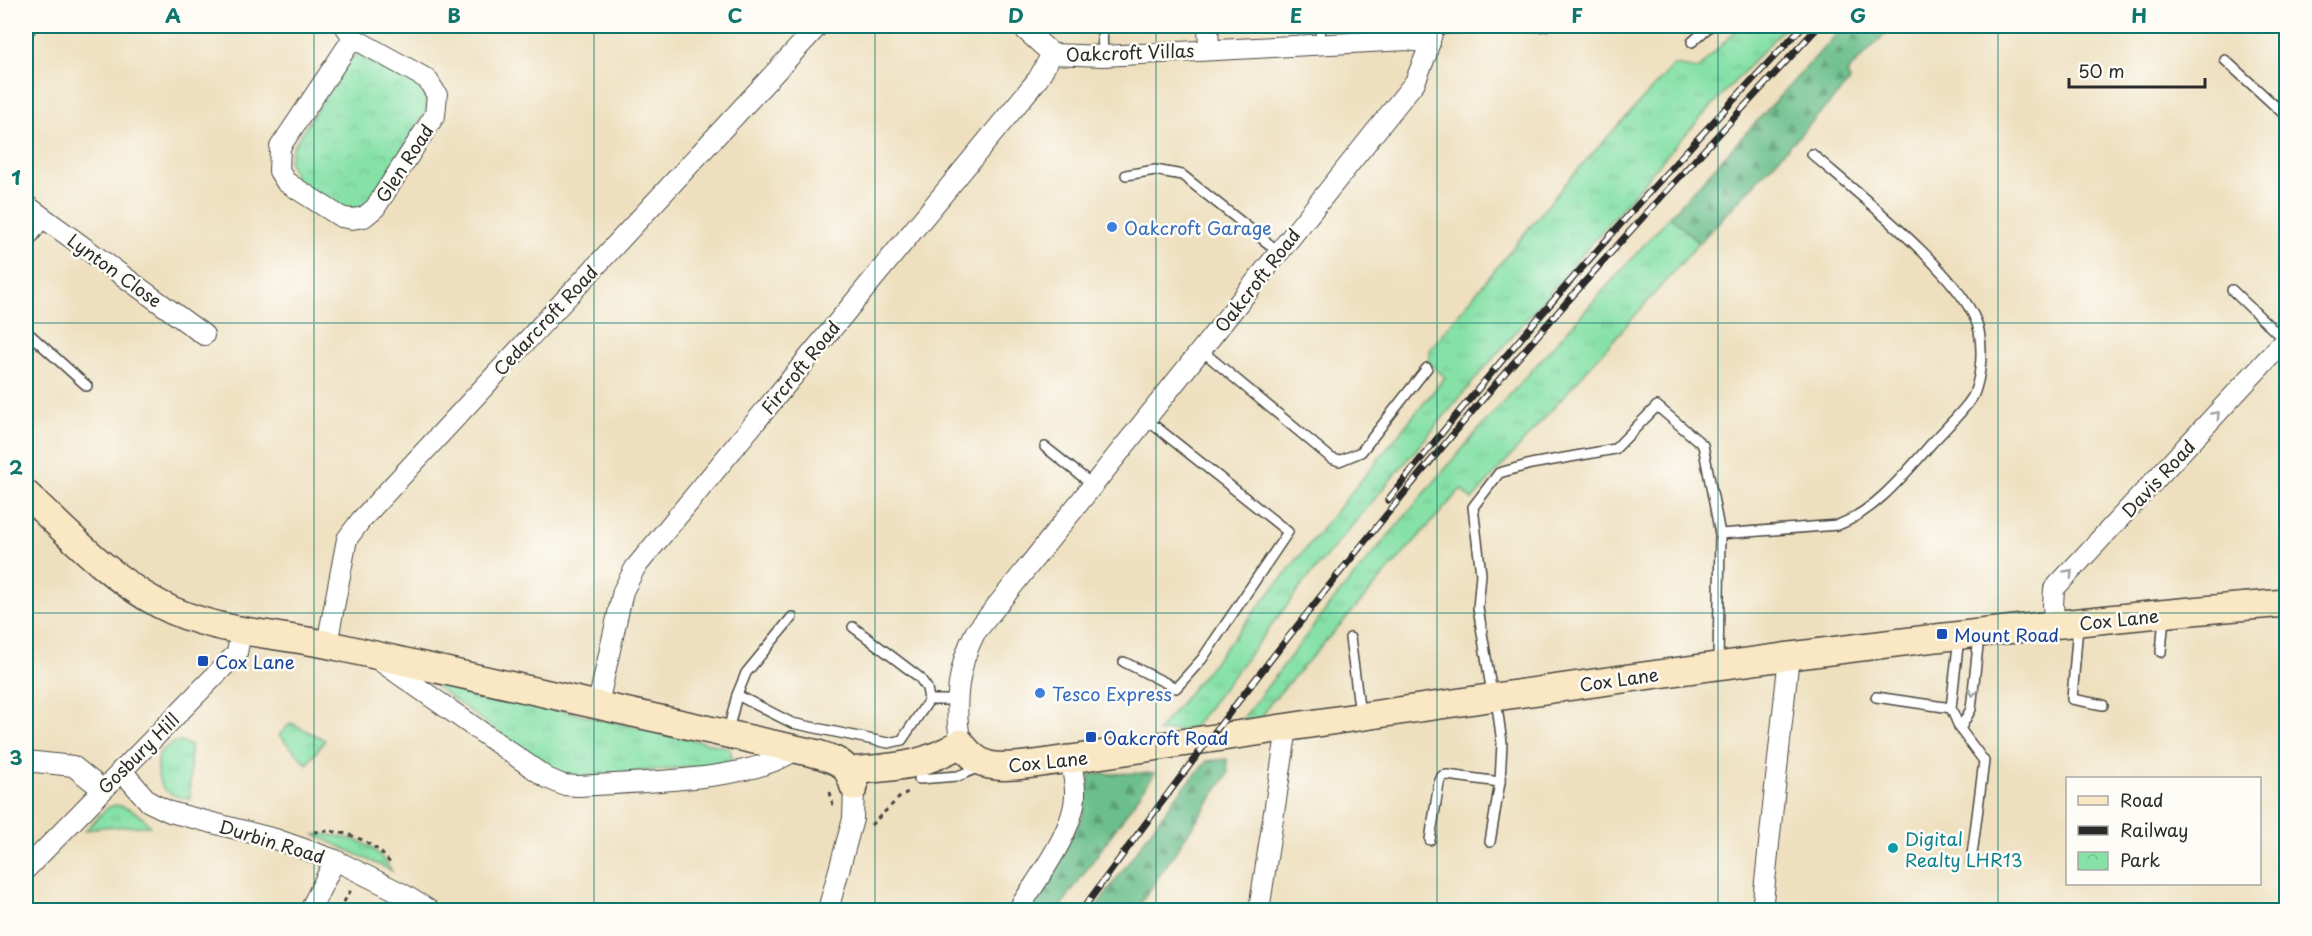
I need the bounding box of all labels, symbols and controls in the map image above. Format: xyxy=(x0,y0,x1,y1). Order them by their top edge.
text: A xyxy=(165,0,181,30)
text: B xyxy=(447,0,461,30)
text: C xyxy=(727,0,743,30)
text: D xyxy=(1008,0,1024,30)
text: E xyxy=(1290,0,1302,30)
text: F xyxy=(1571,0,1583,30)
text: G xyxy=(1850,0,1866,30)
text: H xyxy=(2131,0,2147,30)
street label: Oakcroft Villas xyxy=(1065,36,1195,68)
scale bar xyxy=(2069,51,2206,89)
text: 50 m xyxy=(2078,57,2125,84)
street label: Glen Road xyxy=(368,118,440,208)
text: 1 xyxy=(11,162,21,192)
place label: Oakcroft Garage xyxy=(1124,214,1272,241)
marker: Oakcroft Garage xyxy=(1105,220,1119,234)
street label: Oakcroft Road xyxy=(1208,222,1306,338)
street label: Lynton Close xyxy=(62,226,168,314)
street label: Cedarcroft Road xyxy=(487,259,603,381)
street label: Fircroft Road xyxy=(754,315,846,419)
one-way arrow xyxy=(2209,412,2220,422)
street label: Davis Road xyxy=(2115,433,2201,523)
text: 2 xyxy=(9,452,23,482)
one-way arrow xyxy=(2062,570,2073,580)
street label: Cox Lane xyxy=(2078,601,2160,637)
place label: Mount Road xyxy=(1954,621,2059,648)
marker: Mount Road xyxy=(1935,627,1949,641)
place label: Cox Lane xyxy=(215,648,295,675)
marker: Cox Lane xyxy=(196,654,210,668)
street label: Cox Lane xyxy=(1578,660,1660,698)
place label: Tesco Express xyxy=(1052,680,1172,707)
marker: Tesco Express xyxy=(1033,686,1047,700)
one-way arrow xyxy=(1967,688,1980,697)
street label: Gosbury Hill xyxy=(91,706,185,800)
place label: Oakcroft Road xyxy=(1103,724,1229,751)
marker: Oakcroft Road xyxy=(1084,730,1098,744)
text: 3 xyxy=(9,742,23,772)
street label: Cox Lane xyxy=(1007,743,1089,779)
legend xyxy=(2066,777,2261,885)
text: Road xyxy=(2120,786,2164,813)
street label: Durbin Road xyxy=(216,812,328,870)
text: Railway xyxy=(2120,816,2188,843)
place label: Digital Realty LHR13 xyxy=(1905,825,2023,873)
marker: Digital Realty LHR13 xyxy=(1886,841,1900,855)
text: Park xyxy=(2120,846,2160,873)

